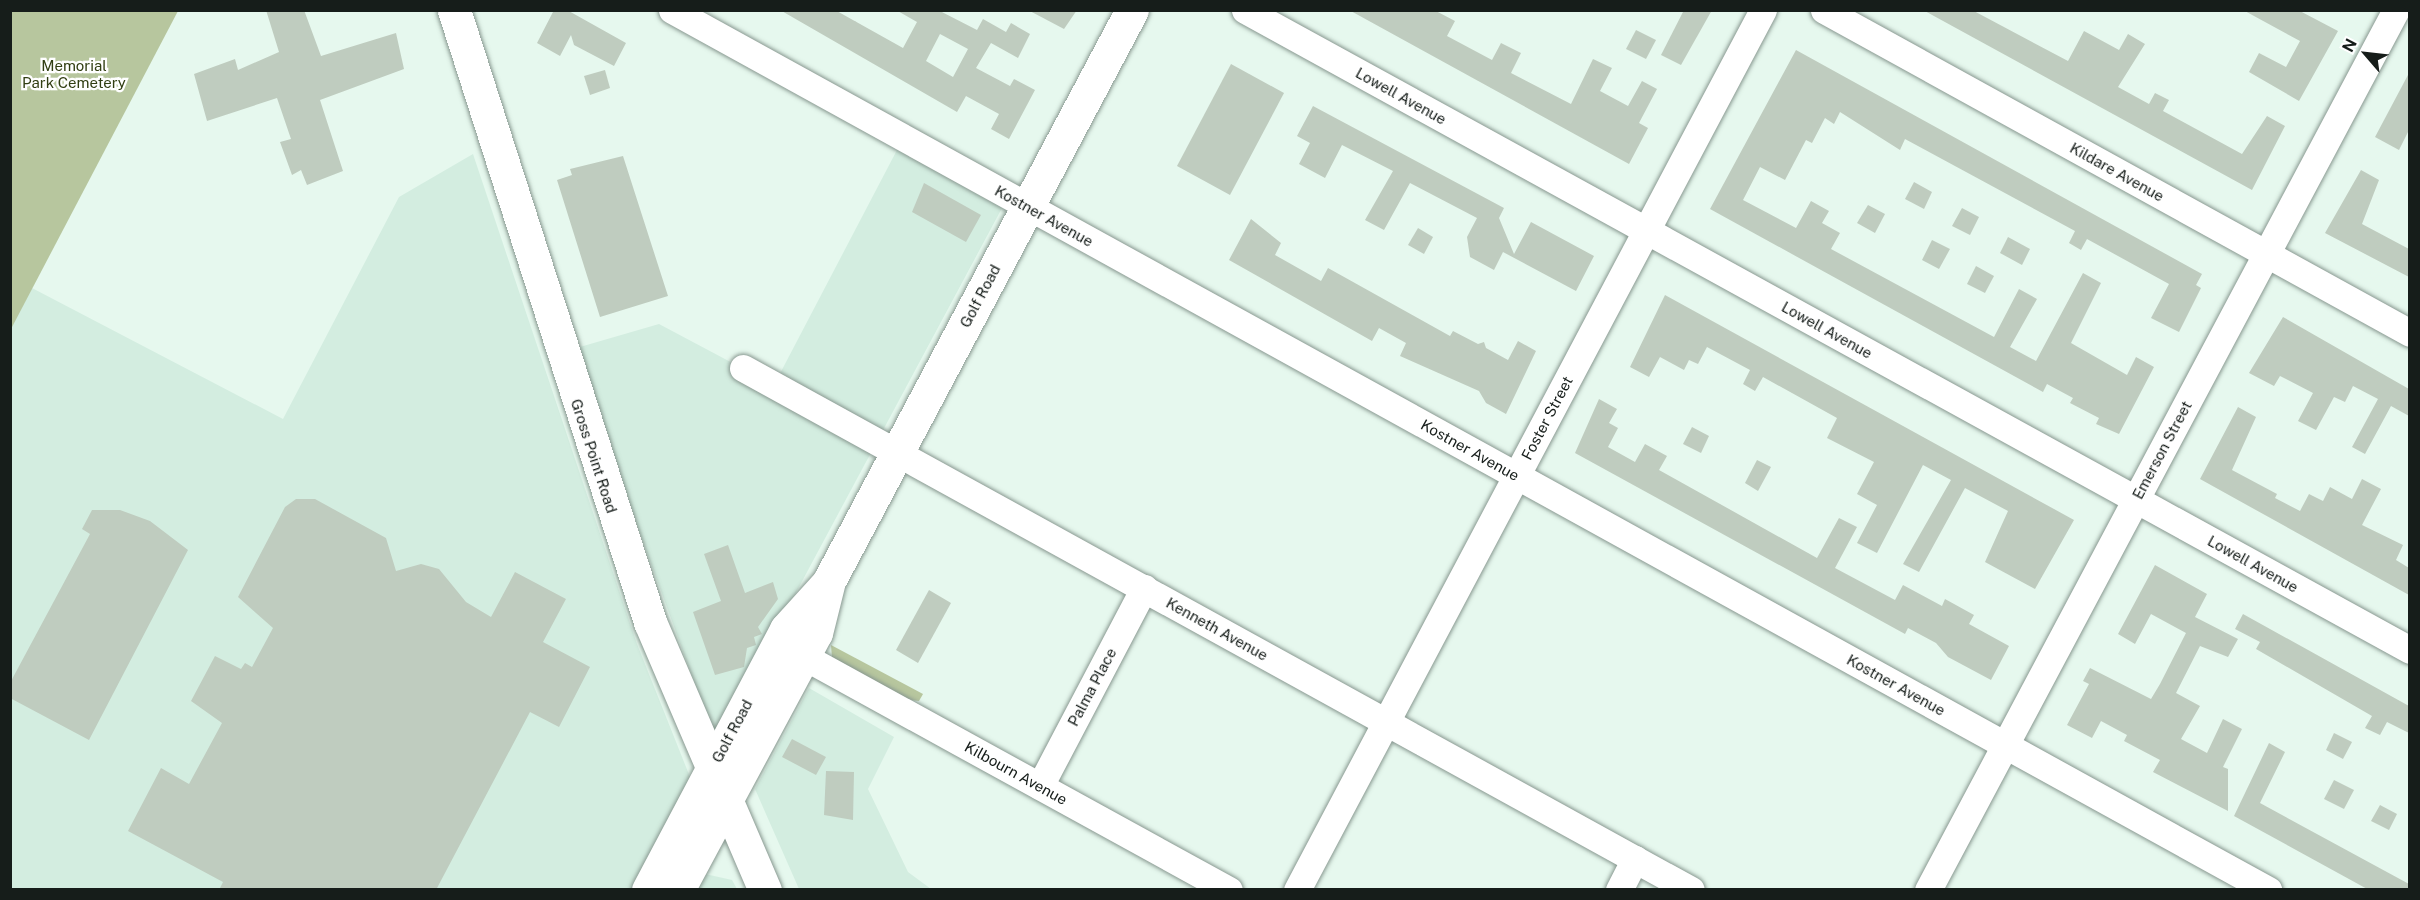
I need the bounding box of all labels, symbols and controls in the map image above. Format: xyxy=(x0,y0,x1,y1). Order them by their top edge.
north arrow xyxy=(2336,24,2396,84)
text: N xyxy=(2338,35,2361,55)
park label: Memorial Park Cemetery xyxy=(22,56,126,91)
street label: Lowell Avenue xyxy=(1353,64,1449,128)
street label: Kildare Avenue xyxy=(2067,139,2167,205)
street label: Kostner Avenue xyxy=(992,182,1096,250)
street label: Golf Road xyxy=(956,261,1004,331)
street label: Lowell Avenue xyxy=(1779,298,1875,362)
street label: Foster Street xyxy=(1517,373,1577,463)
street label: Gross Point Road xyxy=(567,397,621,515)
street label: Emerson Street xyxy=(2129,398,2195,502)
street label: Kostner Avenue xyxy=(1418,416,1522,484)
street label: Lowell Avenue xyxy=(2205,532,2301,596)
street label: Kenneth Avenue xyxy=(1163,594,1271,664)
street label: Palma Place xyxy=(1064,645,1120,729)
street label: Kostner Avenue xyxy=(1844,651,1948,719)
street label: Golf Road xyxy=(708,696,756,766)
street label: Kilbourn Avenue xyxy=(962,737,1070,809)

